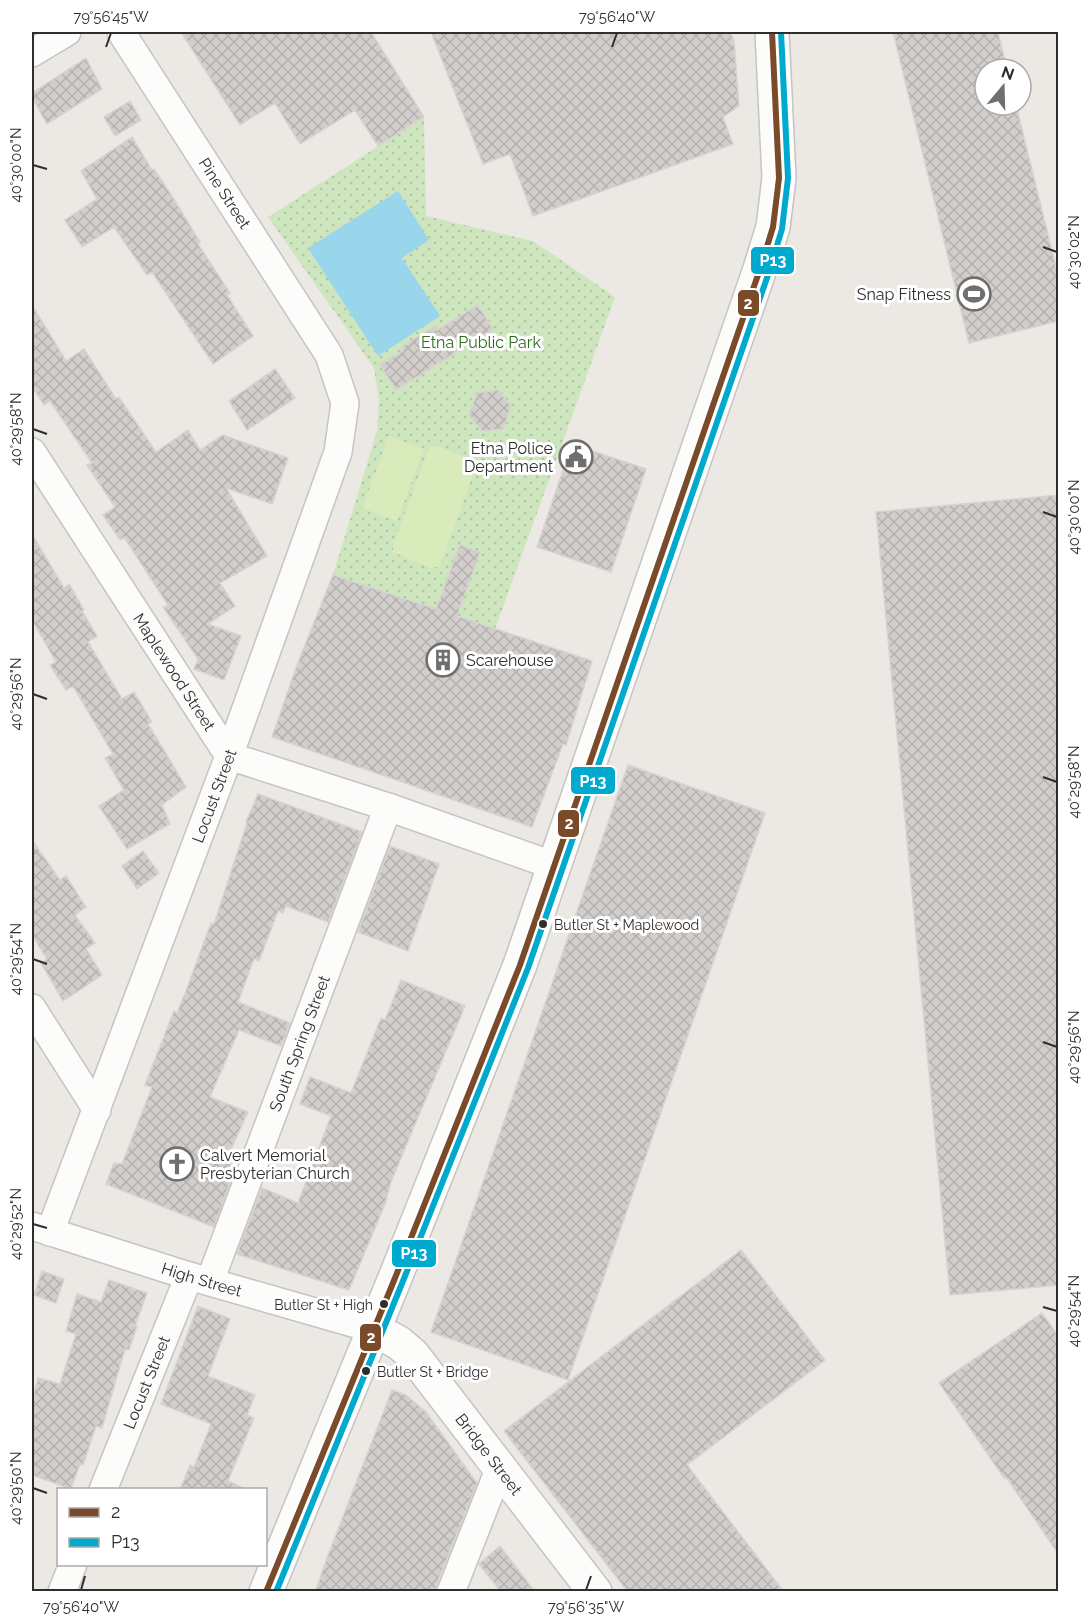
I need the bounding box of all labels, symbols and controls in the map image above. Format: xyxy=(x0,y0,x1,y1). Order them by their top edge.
text: 79°56'45"W xyxy=(73,8,149,26)
text: 79°56'40"W xyxy=(579,8,656,26)
north arrow xyxy=(973,57,1033,117)
text: N xyxy=(999,62,1017,84)
text: 40°30'00"N xyxy=(7,127,25,203)
street label: Pine Street xyxy=(195,154,255,233)
text: 40°30'02"N xyxy=(1065,215,1083,289)
line badge: P13 xyxy=(750,246,795,275)
text: P13 xyxy=(760,251,786,270)
sports icon: Snap Fitness xyxy=(956,276,992,312)
place label: Snap Fitness xyxy=(857,285,951,304)
line badge: 2 xyxy=(737,289,760,317)
text: 2 xyxy=(743,294,753,313)
park label: Etna Public Park xyxy=(421,333,541,352)
text: 40°29'58"N xyxy=(7,392,25,466)
place label: Etna Police Department xyxy=(464,439,554,476)
public building icon: Etna Police Department xyxy=(558,439,594,475)
text: 40°30'00"N xyxy=(1065,479,1083,555)
street label: Maplewood Street xyxy=(129,610,219,735)
building icon: Scarehouse xyxy=(425,642,461,678)
place label: Scarehouse xyxy=(466,651,553,670)
text: 40°29'56"N xyxy=(7,657,25,731)
text: 40°29'58"N xyxy=(1065,745,1083,819)
street label: Locust Street xyxy=(188,746,241,845)
line badge: P13 xyxy=(570,766,616,795)
text: P13 xyxy=(580,772,606,791)
line badge: 2 xyxy=(557,809,580,838)
text: 2 xyxy=(564,814,574,833)
place label: Butler St + Maplewood xyxy=(554,917,699,933)
marker: Butler St + Maplewood xyxy=(537,918,549,930)
text: 40°29'54"N xyxy=(7,923,25,995)
street label: South Spring Street xyxy=(266,972,334,1114)
text: 40°29'56"N xyxy=(1065,1010,1083,1084)
church icon: Calvert Memorial Presbyterian Church xyxy=(159,1146,195,1182)
place label: Calvert Memorial Presbyterian Church xyxy=(200,1146,350,1183)
text: 40°29'52"N xyxy=(7,1188,25,1260)
line badge: P13 xyxy=(391,1239,437,1268)
text: P13 xyxy=(401,1244,427,1263)
street label: High Street xyxy=(159,1259,245,1301)
text: 40°29'54"N xyxy=(1065,1275,1083,1347)
place label: Butler St + High xyxy=(274,1297,373,1313)
marker: Butler St + High xyxy=(378,1298,390,1310)
line badge: 2 xyxy=(359,1323,382,1352)
text: 2 xyxy=(366,1328,376,1347)
street label: Locust Street xyxy=(120,1333,174,1432)
place label: Butler St + Bridge xyxy=(377,1364,488,1380)
marker: Butler St + Bridge xyxy=(360,1365,372,1377)
street label: Bridge Street xyxy=(451,1410,526,1499)
text: 40°29'50"N xyxy=(7,1451,25,1525)
legend xyxy=(57,1488,267,1566)
text: 2 xyxy=(111,1501,120,1522)
text: P13 xyxy=(111,1531,140,1552)
text: 79°56'40"W xyxy=(43,1598,120,1616)
text: 79°56'35"W xyxy=(548,1598,624,1616)

